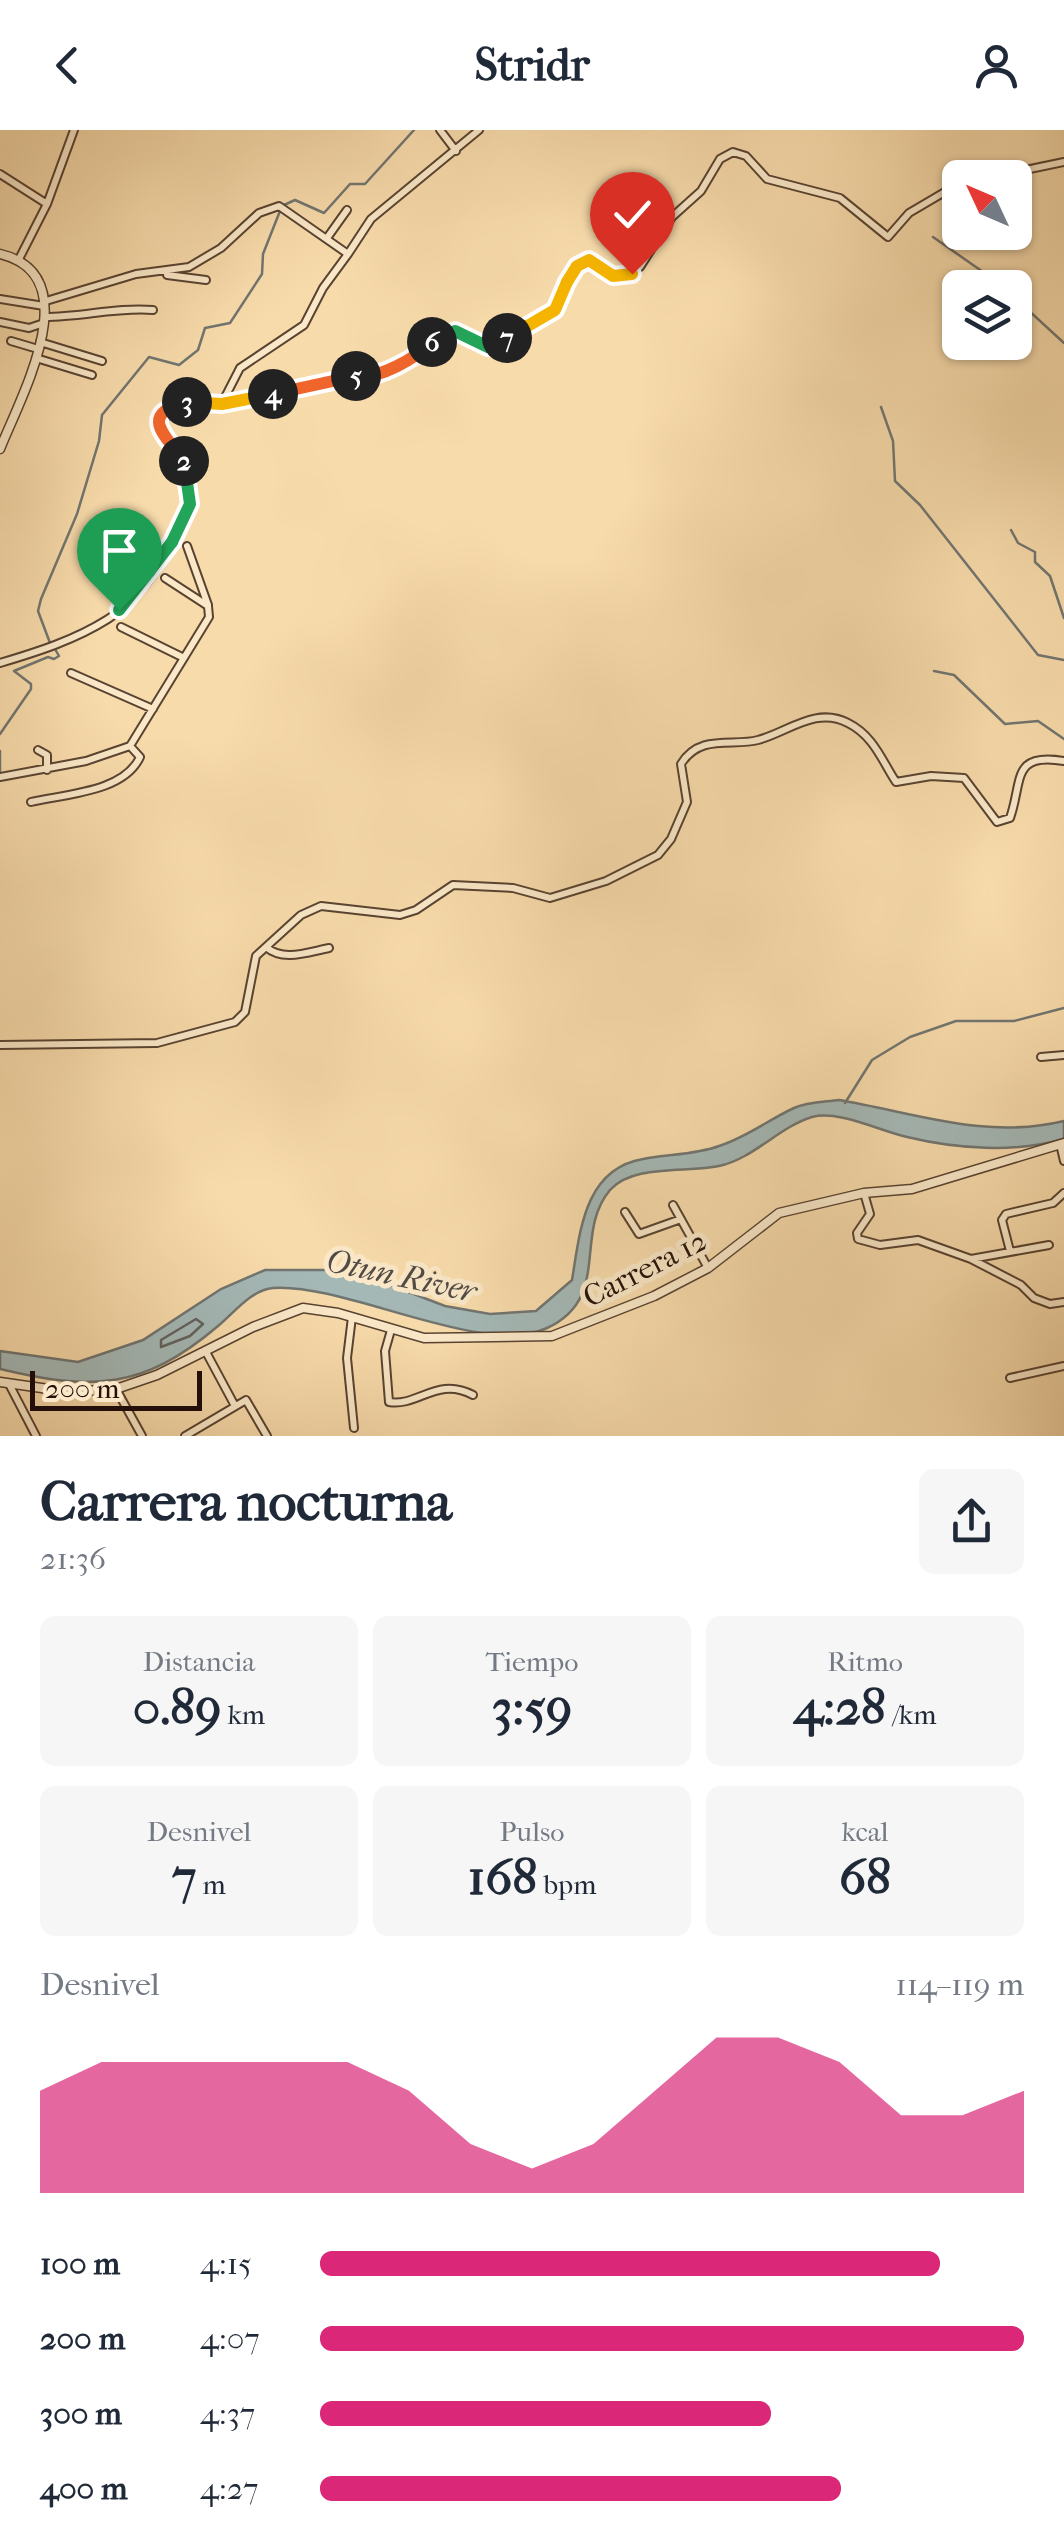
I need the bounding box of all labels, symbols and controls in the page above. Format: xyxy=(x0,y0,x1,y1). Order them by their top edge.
icon: back xyxy=(40,38,95,93)
icon: person xyxy=(969,38,1024,93)
text: Stridr xyxy=(474,39,590,92)
north arrow xyxy=(942,160,1032,250)
map controls xyxy=(942,160,1032,360)
pin xyxy=(590,172,675,275)
icon: check xyxy=(605,187,660,242)
button: layers xyxy=(942,270,1032,360)
pin: 7 xyxy=(482,313,532,363)
pin: 6 xyxy=(407,317,457,367)
text: 7 xyxy=(500,321,514,354)
text: 6 xyxy=(424,325,440,358)
pin: 5 xyxy=(331,351,381,401)
text: 5 xyxy=(350,359,362,392)
pin: 4 xyxy=(248,369,298,419)
pin: 3 xyxy=(162,377,212,427)
text: 4 xyxy=(265,377,281,410)
text: 3 xyxy=(181,385,193,418)
pin: 2 xyxy=(159,436,209,486)
text: 2 xyxy=(177,444,191,477)
pin xyxy=(77,508,162,611)
icon: arrive xyxy=(92,523,147,578)
street label: Carrera 12 xyxy=(578,1223,712,1315)
water label: Otun River xyxy=(322,1242,482,1311)
scale bar xyxy=(30,1366,202,1410)
text: 200 m xyxy=(45,1372,120,1405)
button: share xyxy=(919,1469,1024,1574)
text: Carrera nocturna xyxy=(40,1470,452,1534)
text: 21:36 xyxy=(40,1540,106,1577)
text: Distancia xyxy=(143,1645,255,1678)
text: Tiempo xyxy=(486,1645,578,1678)
text: Ritmo xyxy=(827,1645,903,1678)
text: 0.89 xyxy=(133,1678,221,1737)
text: 3:59 xyxy=(492,1678,572,1737)
text: 4:28 xyxy=(794,1678,886,1737)
text: km xyxy=(221,1698,265,1731)
text: /km xyxy=(886,1698,937,1731)
text: Desnivel xyxy=(147,1815,251,1848)
text: Pulso xyxy=(499,1815,565,1848)
text: kcal xyxy=(841,1815,889,1848)
text: 7 xyxy=(172,1848,196,1907)
text: 168 xyxy=(468,1848,537,1907)
text: 68 xyxy=(839,1848,891,1907)
text: m xyxy=(196,1868,226,1901)
text: bpm xyxy=(537,1868,596,1901)
text: Desnivel xyxy=(40,1966,160,2003)
text: 114–119 m xyxy=(895,1966,1024,2003)
text: 100 m xyxy=(40,2245,120,2282)
text: 4:15 xyxy=(200,2245,252,2282)
text: 200 m xyxy=(40,2320,125,2357)
text: 4:07 xyxy=(200,2320,260,2357)
text: 300 m xyxy=(40,2395,122,2432)
text: 4:37 xyxy=(200,2395,255,2432)
text: 400 m xyxy=(40,2470,128,2507)
text: 4:27 xyxy=(200,2470,259,2507)

